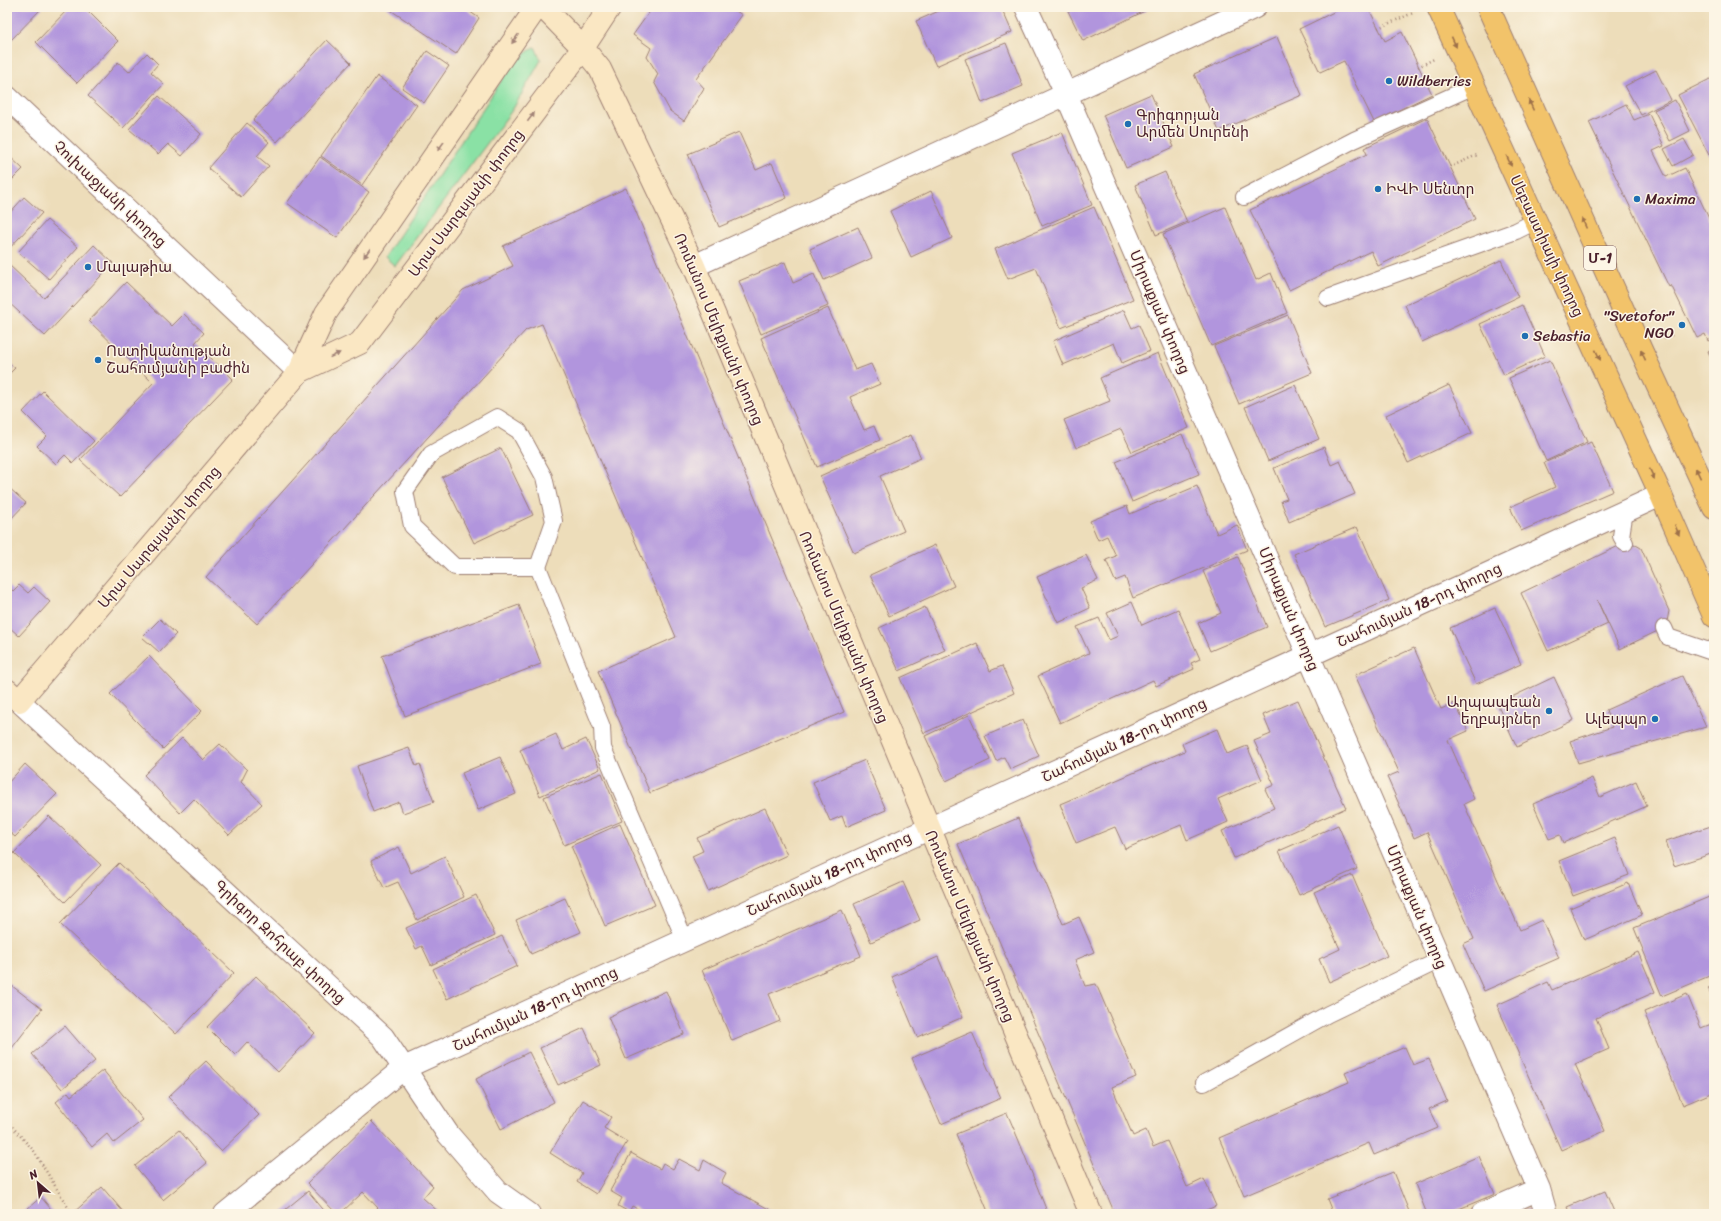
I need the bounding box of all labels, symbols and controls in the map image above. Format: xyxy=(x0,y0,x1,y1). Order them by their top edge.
one-way arrow xyxy=(511,34,519,44)
one-way arrow xyxy=(1452,37,1458,49)
place label: Wildberries xyxy=(1397,68,1472,94)
marker: Wildberries xyxy=(1384,76,1394,86)
one-way arrow xyxy=(1528,99,1534,110)
place label: Գրիգորյան Արմեն Սուրենի xyxy=(1136,102,1249,145)
one-way arrow xyxy=(527,111,535,122)
marker: Գրիգորյան Արմեն Սուրենի xyxy=(1123,119,1133,129)
street label: Արա Սարգսյանի փողոց xyxy=(401,123,531,283)
street label: Չուխաջյանի փողոց xyxy=(47,134,173,254)
one-way arrow xyxy=(437,141,445,151)
one-way arrow xyxy=(1506,155,1512,167)
street label: Սեբաստիայի փողոց xyxy=(1503,170,1591,322)
place label: ԻՎԻ Սենտր xyxy=(1386,176,1475,202)
marker: ԻՎԻ Սենտր xyxy=(1373,184,1383,194)
place label: Maxima xyxy=(1645,186,1696,212)
marker: Maxima xyxy=(1632,194,1642,204)
one-way arrow xyxy=(1581,218,1587,229)
street label: Ռոմանոս Մելիքյանի փողոց xyxy=(667,229,771,429)
street label: Միրաքյան փողոց xyxy=(1122,246,1198,378)
road number: Մ-1 xyxy=(1584,246,1616,270)
one-way arrow xyxy=(363,248,371,258)
place label: Մալաթիա xyxy=(96,254,172,280)
marker: Մալաթիա xyxy=(83,262,93,272)
place label: "Svetofor" NGO xyxy=(1603,303,1675,346)
marker: "Svetofor" NGO xyxy=(1677,320,1687,330)
place label: Sebastia xyxy=(1533,323,1591,349)
marker: Sebastia xyxy=(1520,331,1530,341)
place label: Ոստիկանության Շահումյանի բաժին xyxy=(106,338,250,381)
one-way arrow xyxy=(1640,349,1646,361)
one-way arrow xyxy=(1595,350,1601,361)
one-way arrow xyxy=(329,352,340,358)
marker: Ոստիկանության Շահումյանի բաժին xyxy=(93,355,103,365)
street label: Արա Սարգսյանի փողոց xyxy=(91,460,227,614)
one-way arrow xyxy=(1695,467,1701,478)
one-way arrow xyxy=(1649,468,1655,479)
one-way arrow xyxy=(1674,525,1680,536)
street label: Ռոմանոս Մելիքյանի փողոց xyxy=(792,527,896,727)
street label: Միրաքյան փողոց xyxy=(1251,543,1327,675)
street label: Շահումյան 18-րդ փողոց xyxy=(1332,555,1506,655)
place label: Աղպապեան եղբայրներ xyxy=(1446,689,1541,732)
street label: Շահումյան 18-րդ փողոց xyxy=(1037,690,1211,790)
marker: Աղպապեան եղբայրներ xyxy=(1544,706,1554,716)
place label: Ալեպպո xyxy=(1585,706,1647,732)
marker: Ալեպպո xyxy=(1650,714,1660,724)
street label: Շահումյան 18-րդ փողոց xyxy=(742,824,916,924)
street label: Ռոմանոս Մելիքյանի փողոց xyxy=(918,826,1022,1026)
street label: Միրաքյան փողոց xyxy=(1379,841,1455,973)
street label: Գրիգոր Զոհրաբ փողոց xyxy=(208,873,352,1011)
street label: Շահումյան 18-րդ փողոց xyxy=(448,959,622,1059)
north arrow xyxy=(18,1163,58,1203)
text: N xyxy=(25,1164,42,1185)

